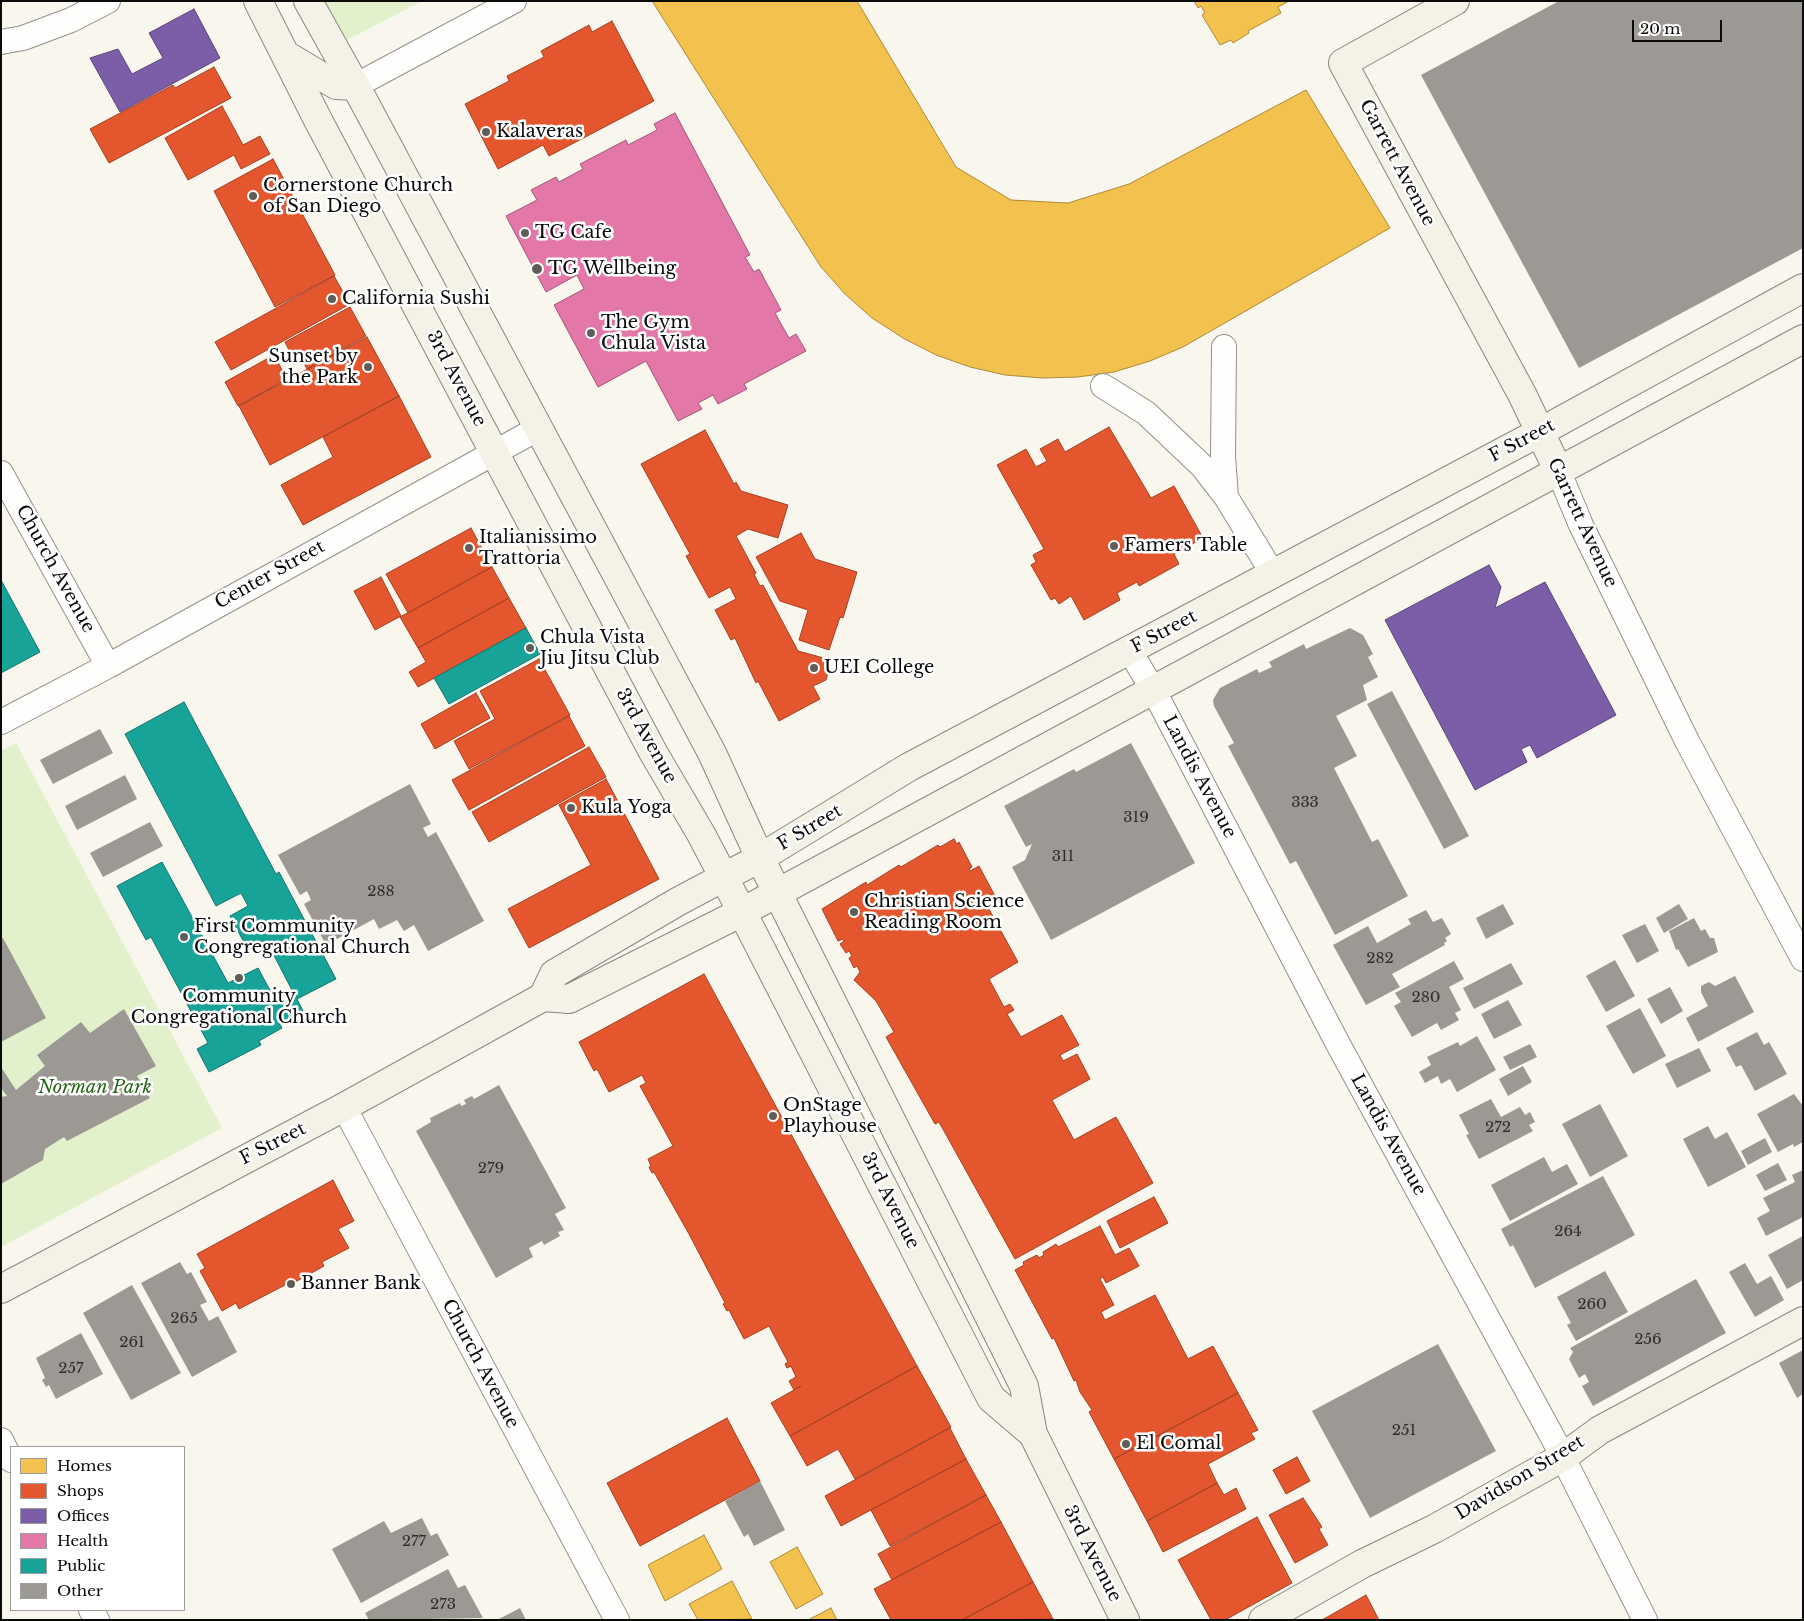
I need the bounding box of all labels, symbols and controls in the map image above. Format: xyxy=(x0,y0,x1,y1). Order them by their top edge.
scale bar xyxy=(1634,10,1724,42)
text: 20 m xyxy=(1640,19,1680,38)
street label: Garrett Avenue xyxy=(1355,96,1439,230)
place label: Kalaveras xyxy=(496,121,583,143)
marker: Kalaveras xyxy=(480,126,492,138)
place label: Cornerstone Church of San Diego xyxy=(263,175,453,218)
marker: Cornerstone Church of San Diego xyxy=(247,190,259,202)
place label: TG Cafe xyxy=(535,222,612,244)
marker: TG Cafe xyxy=(519,227,531,239)
place label: TG Wellbeing xyxy=(548,258,676,280)
marker: TG Wellbeing xyxy=(530,262,544,276)
place label: California Sushi xyxy=(342,288,490,310)
marker: California Sushi xyxy=(326,293,338,305)
place label: The Gym Chula Vista xyxy=(601,312,706,354)
street label: 3rd Avenue xyxy=(422,327,490,431)
marker: The Gym Chula Vista xyxy=(585,327,597,339)
place label: Sunset by the Park xyxy=(269,346,358,388)
marker: Sunset by the Park xyxy=(362,361,374,373)
street label: F Street xyxy=(1485,415,1559,467)
street label: Garrett Avenue xyxy=(1543,455,1621,591)
street label: Church Avenue xyxy=(11,501,99,637)
place label: Italianissimo Trattoria xyxy=(479,527,597,570)
place label: Famers Table xyxy=(1124,535,1247,557)
street label: Center Street xyxy=(211,536,329,614)
marker: Famers Table xyxy=(1108,540,1120,552)
marker: Italianissimo Trattoria xyxy=(463,542,475,554)
street label: F Street xyxy=(1127,606,1201,658)
place label: Chula Vista Jiu Jitsu Club xyxy=(540,627,660,670)
marker: Chula Vista Jiu Jitsu Club xyxy=(524,642,536,654)
place label: UEI College xyxy=(824,657,934,679)
marker: UEI College xyxy=(808,662,820,674)
street label: 3rd Avenue xyxy=(611,685,681,787)
street label: Landis Avenue xyxy=(1158,712,1240,842)
house number: 333 xyxy=(1291,794,1319,812)
place label: Kula Yoga xyxy=(581,797,672,819)
street label: F Street xyxy=(774,800,846,856)
marker: Kula Yoga xyxy=(565,802,577,814)
house number: 319 xyxy=(1123,809,1149,827)
house number: 311 xyxy=(1052,848,1074,866)
house number: 288 xyxy=(367,883,395,901)
place label: Christian Science Reading Room xyxy=(864,891,1024,934)
marker: Christian Science Reading Room xyxy=(848,906,860,918)
place label: First Community Congregational Church xyxy=(194,916,410,959)
marker: First Community Congregational Church xyxy=(178,931,190,943)
house number: 282 xyxy=(1366,950,1394,968)
marker: Community Congregational Church xyxy=(233,972,245,984)
place label: Community Congregational Church xyxy=(131,986,347,1028)
house number: 280 xyxy=(1411,989,1441,1007)
street label: Landis Avenue xyxy=(1346,1070,1430,1200)
park label: Norman Park xyxy=(38,1077,152,1099)
place label: OnStage Playhouse xyxy=(783,1095,877,1138)
marker: OnStage Playhouse xyxy=(767,1110,779,1122)
street label: F Street xyxy=(236,1118,310,1170)
house number: 272 xyxy=(1485,1119,1511,1137)
street label: 3rd Avenue xyxy=(856,1149,924,1253)
house number: 279 xyxy=(478,1160,504,1178)
house number: 264 xyxy=(1554,1223,1582,1241)
place label: Banner Bank xyxy=(301,1273,421,1295)
marker: Banner Bank xyxy=(285,1278,297,1290)
street label: Church Avenue xyxy=(437,1296,523,1432)
house number: 260 xyxy=(1577,1296,1607,1314)
house number: 265 xyxy=(170,1310,198,1328)
house number: 256 xyxy=(1634,1331,1662,1349)
house number: 261 xyxy=(119,1334,145,1352)
house number: 257 xyxy=(58,1360,84,1378)
house number: 251 xyxy=(1392,1422,1416,1440)
street label: Davidson Street xyxy=(1452,1431,1588,1525)
place label: El Comal xyxy=(1136,1433,1221,1455)
marker: El Comal xyxy=(1120,1438,1132,1450)
legend xyxy=(10,1446,185,1611)
text: Homes xyxy=(57,1456,112,1475)
text: Shops xyxy=(57,1481,104,1500)
street label: 3rd Avenue xyxy=(1058,1502,1126,1606)
text: Offices xyxy=(57,1506,109,1525)
text: Health xyxy=(57,1531,108,1550)
house number: 277 xyxy=(402,1533,426,1551)
text: Public xyxy=(57,1556,105,1575)
text: Other xyxy=(57,1581,103,1600)
house number: 273 xyxy=(430,1596,456,1614)

